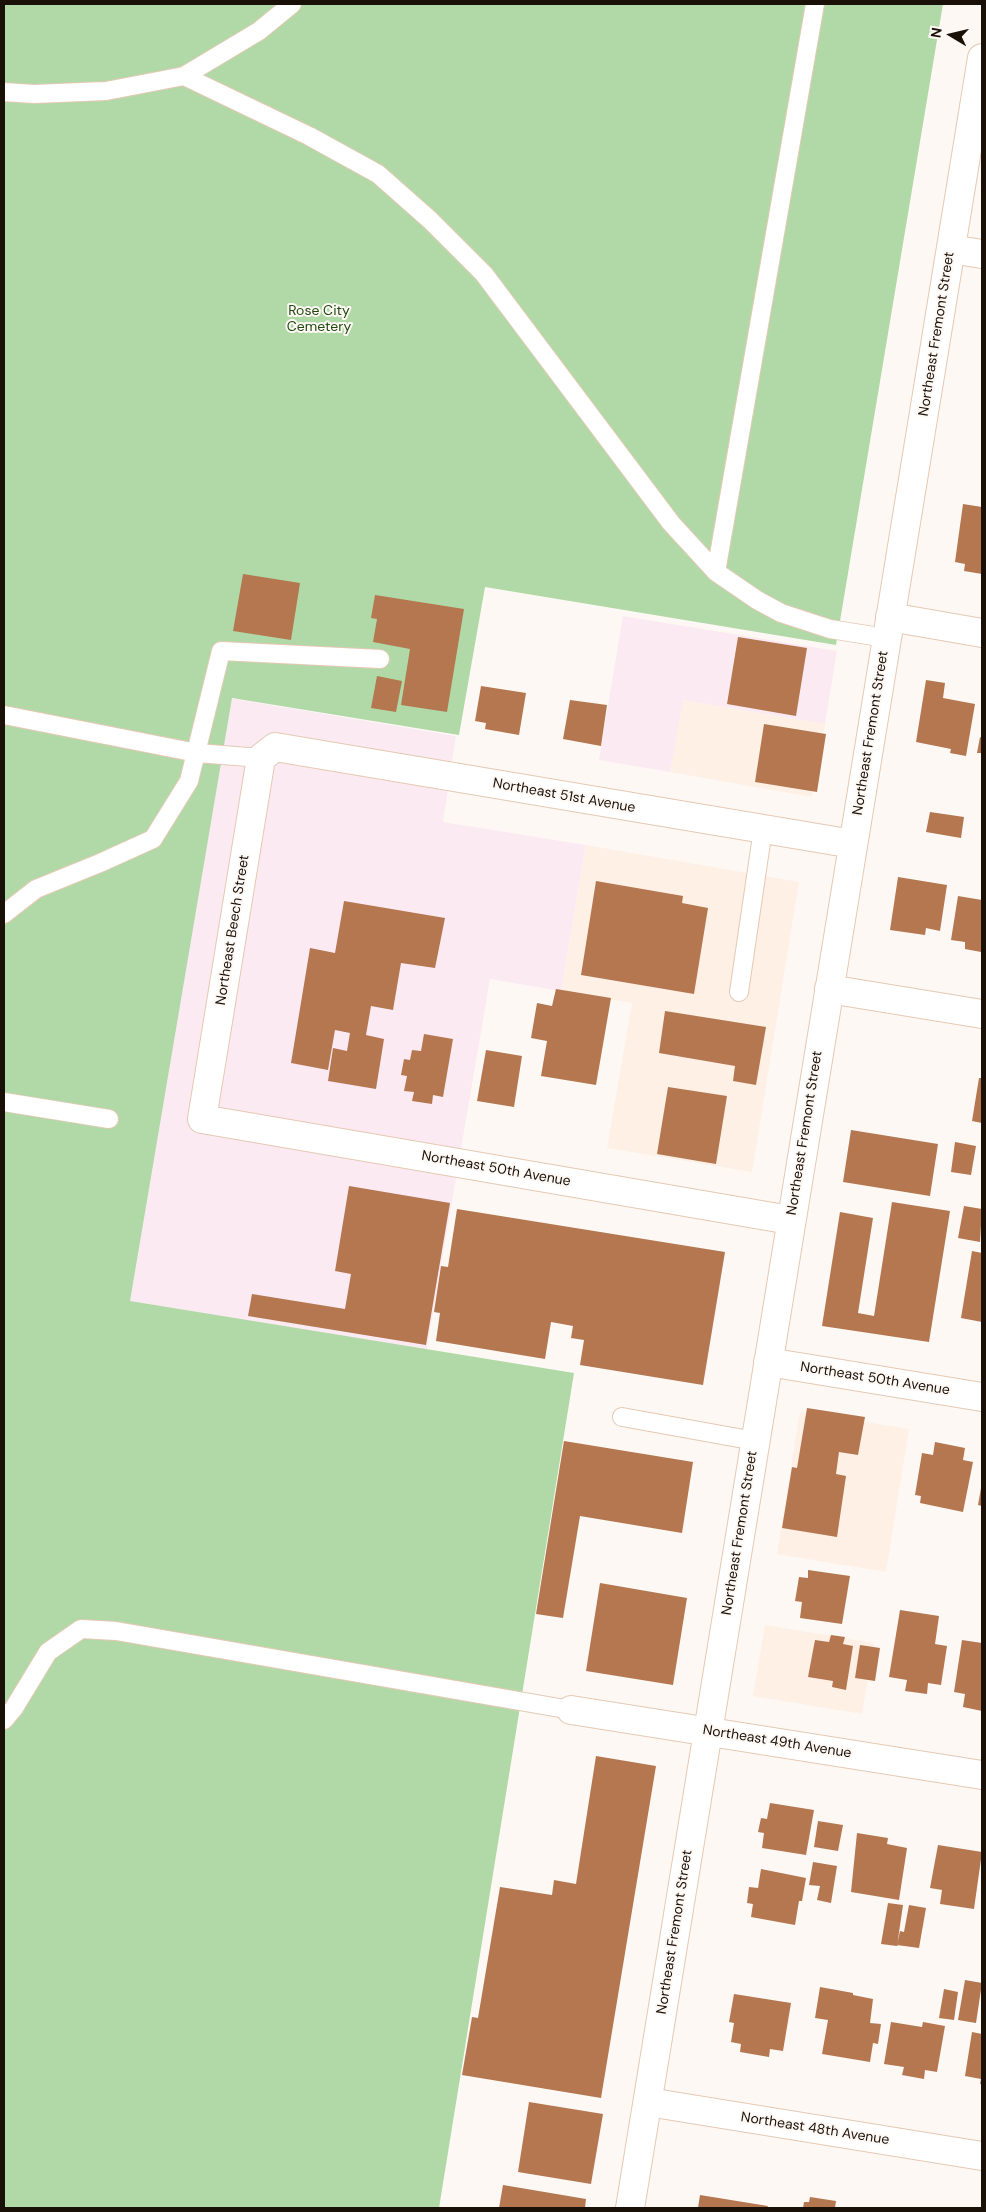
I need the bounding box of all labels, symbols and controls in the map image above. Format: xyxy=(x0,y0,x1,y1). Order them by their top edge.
north arrow xyxy=(926,10,976,60)
text: N xyxy=(926,26,946,39)
street label: Northeast Fremont Street xyxy=(916,251,958,417)
park label: Rose City Cemetery xyxy=(287,303,351,336)
street label: Northeast Fremont Street xyxy=(850,650,892,816)
street label: Northeast 51st Avenue xyxy=(491,775,637,817)
street label: Northeast Beech Street xyxy=(213,854,253,1006)
street label: Northeast Fremont Street xyxy=(784,1050,826,1216)
street label: Northeast 50th Avenue xyxy=(420,1148,572,1190)
street label: Northeast 50th Avenue xyxy=(799,1359,951,1399)
street label: Northeast Fremont Street xyxy=(719,1450,761,1616)
street label: Northeast 49th Avenue xyxy=(701,1722,853,1762)
street label: Northeast Fremont Street xyxy=(654,1849,696,2015)
street label: Northeast 48th Avenue xyxy=(740,2109,890,2149)

